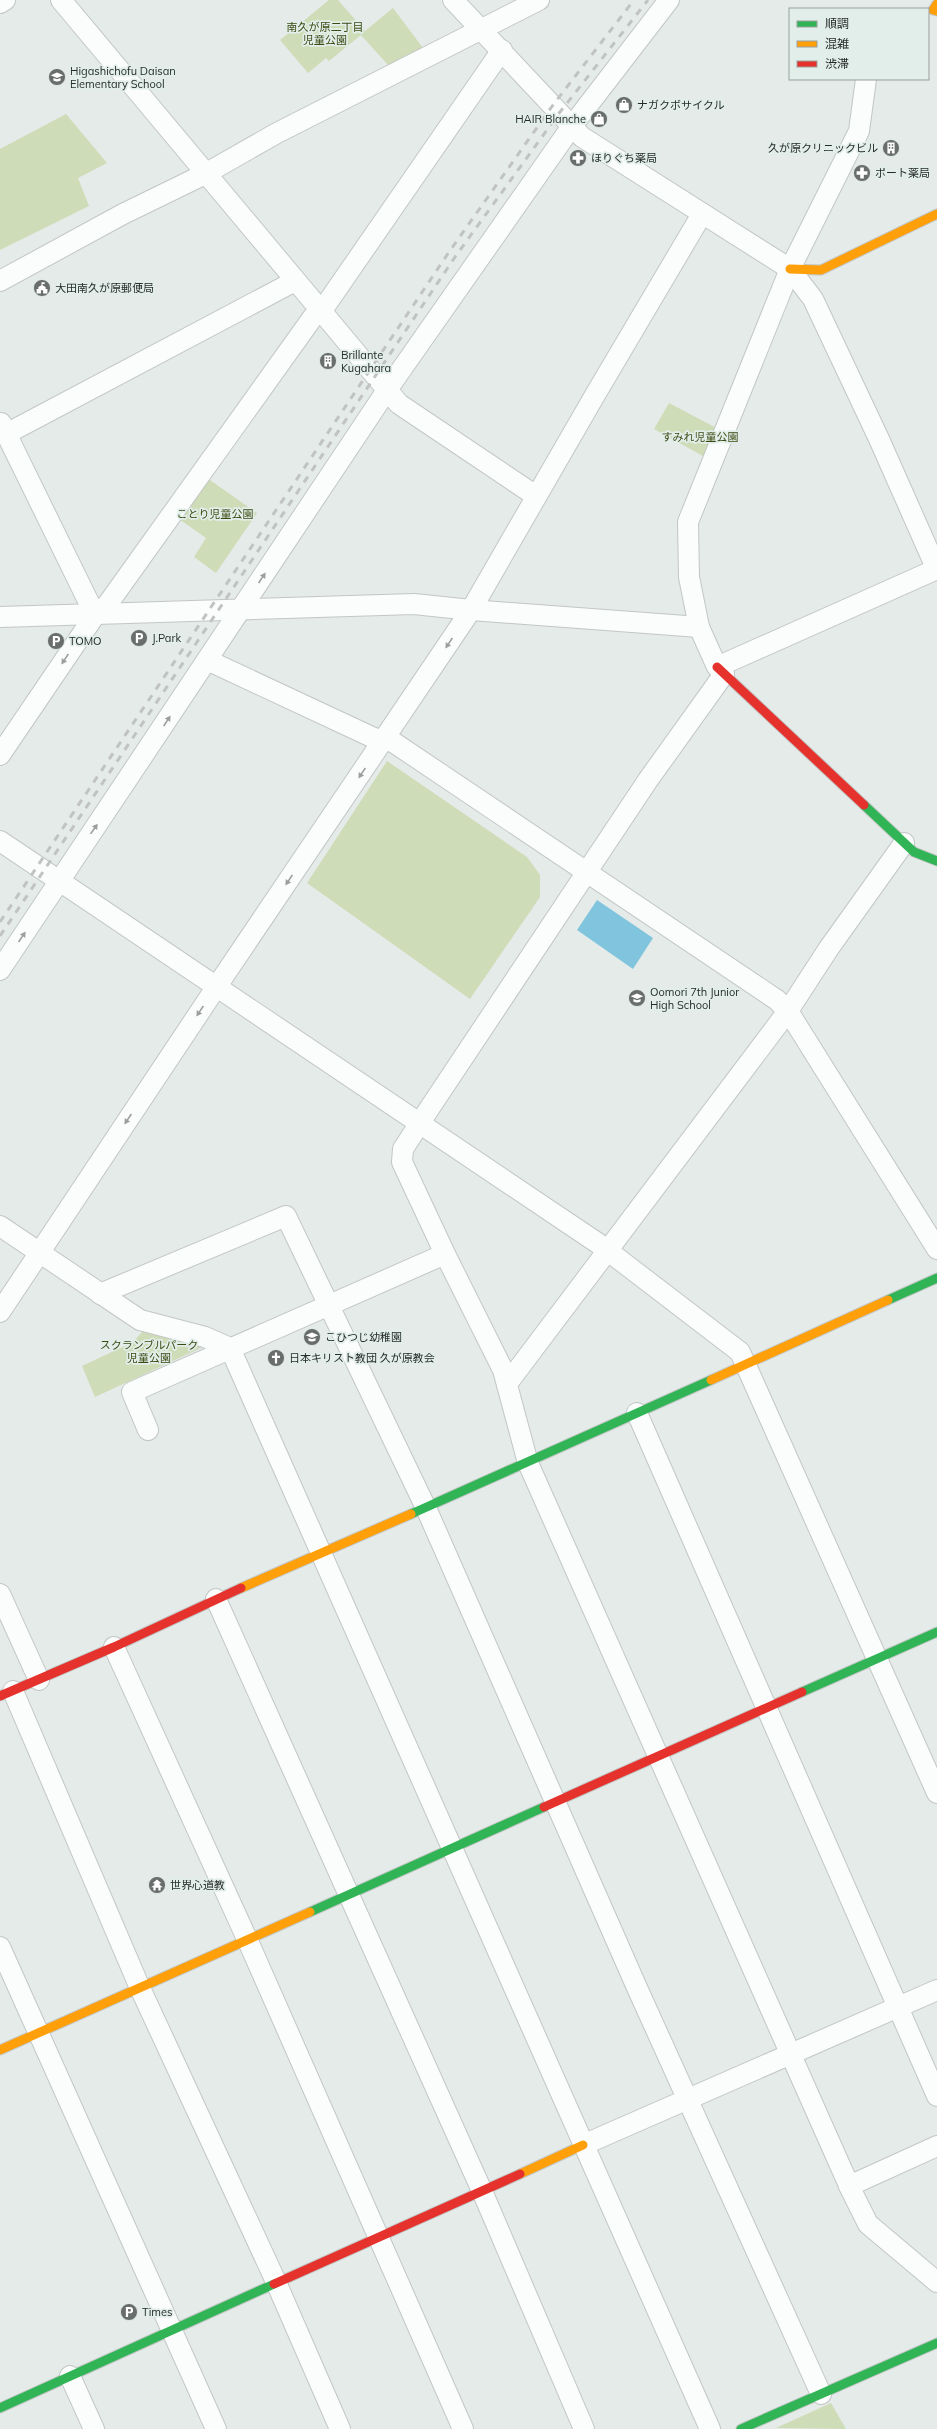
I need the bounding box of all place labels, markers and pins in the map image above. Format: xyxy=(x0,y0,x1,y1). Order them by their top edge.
place label: Higashichofu Daisan Elementary School xyxy=(70,64,176,91)
school or university icon: Higashichofu Daisan Elementary School xyxy=(47,67,67,87)
shop icon: ナガクボサイクル xyxy=(614,95,634,115)
place label: ナガクボサイクル xyxy=(637,98,724,112)
shop icon: HAIR Blanche xyxy=(589,109,609,129)
place label: HAIR Blanche xyxy=(515,112,586,126)
building icon: 久が原クリニックビル xyxy=(881,138,901,158)
place label: 久が原クリニックビル xyxy=(768,141,878,155)
pharmacy icon: ほりぐち薬局 xyxy=(568,148,588,168)
place label: ほりぐち薬局 xyxy=(591,151,657,165)
pharmacy icon: ポート薬局 xyxy=(852,163,872,183)
place label: ポート薬局 xyxy=(875,166,930,180)
public building icon: 大田南久が原郵便局 xyxy=(32,278,52,298)
place label: 大田南久が原郵便局 xyxy=(55,281,154,295)
place label: Brillante Kugahara xyxy=(341,348,391,375)
building icon: Brillante Kugahara xyxy=(318,351,338,371)
parking icon: J.Park xyxy=(129,628,149,648)
parking icon: TOMO xyxy=(46,631,66,651)
place label: J.Park xyxy=(152,631,181,645)
place label: TOMO xyxy=(69,634,102,648)
place label: Oomori 7th Junior High School xyxy=(650,985,739,1012)
school or university icon: Oomori 7th Junior High School xyxy=(627,988,647,1008)
school or university icon: こひつじ幼稚園 xyxy=(302,1327,322,1347)
place label: こひつじ幼稚園 xyxy=(325,1330,402,1344)
church icon: 日本キリスト教団 久が原教会 xyxy=(266,1348,286,1368)
place label: 日本キリスト教団 久が原教会 xyxy=(289,1351,435,1365)
temple icon: 世界心道教 xyxy=(147,1875,167,1895)
place label: 世界心道教 xyxy=(170,1878,225,1892)
parking icon: Times xyxy=(119,2302,139,2322)
place label: Times xyxy=(142,2305,172,2319)

